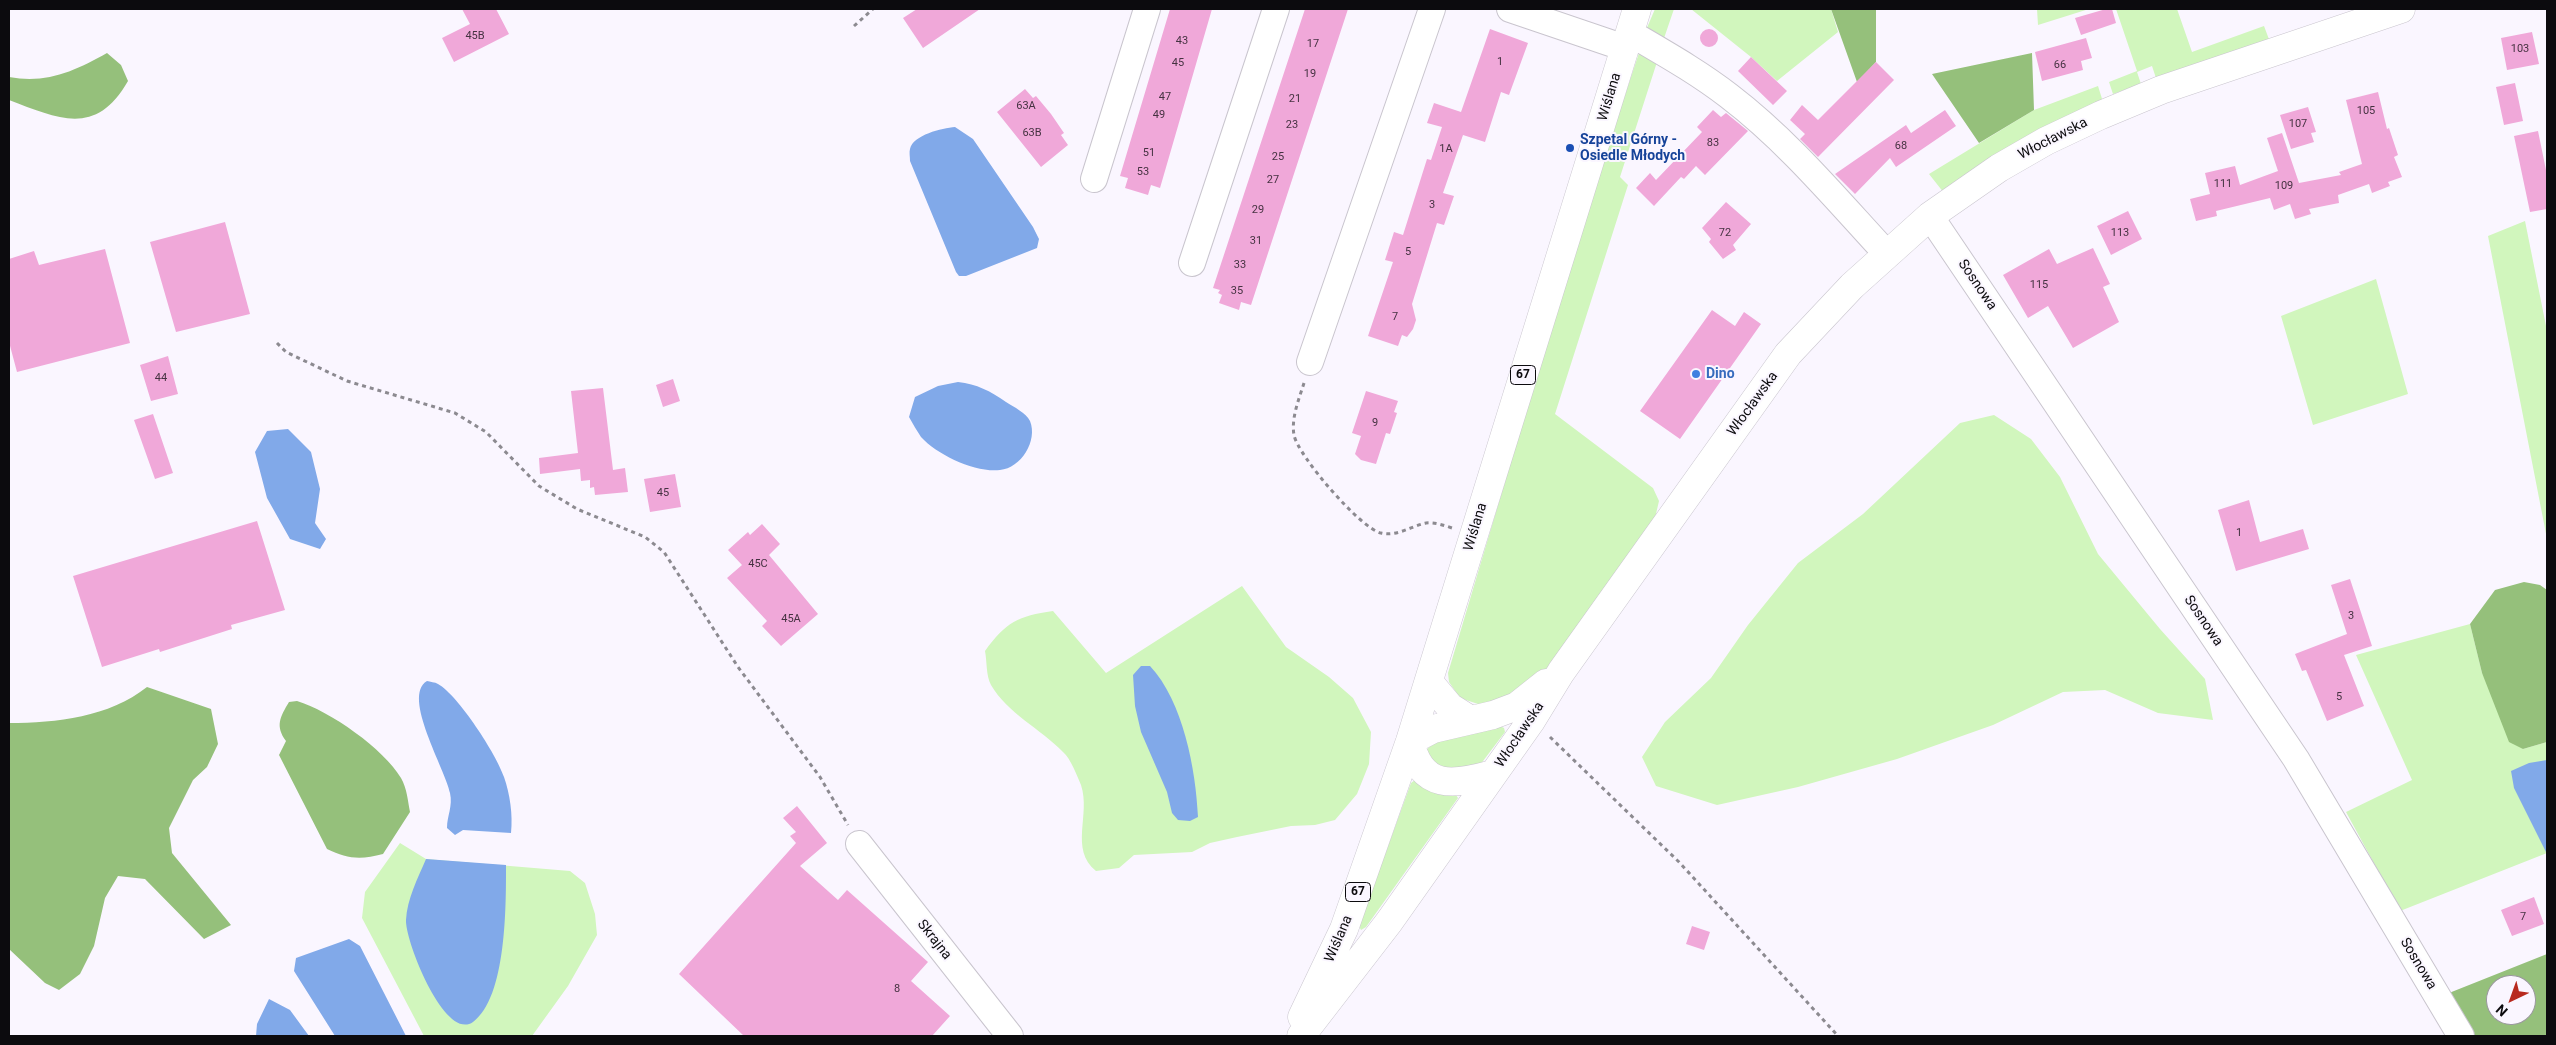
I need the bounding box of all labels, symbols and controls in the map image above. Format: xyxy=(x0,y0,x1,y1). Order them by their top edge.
house number: 45B xyxy=(465,29,485,43)
house number: 43 xyxy=(1176,34,1188,48)
house number: 17 xyxy=(1307,37,1319,51)
house number: 103 xyxy=(2511,42,2529,56)
house number: 1 xyxy=(1497,55,1503,69)
house number: 45 xyxy=(1172,56,1184,70)
house number: 66 xyxy=(2054,58,2066,72)
house number: 19 xyxy=(1304,67,1316,81)
street label: Wiślana xyxy=(1595,71,1625,123)
house number: 47 xyxy=(1159,90,1171,104)
house number: 21 xyxy=(1289,92,1301,106)
house number: 63A xyxy=(1016,99,1036,113)
house number: 105 xyxy=(2357,104,2375,118)
house number: 49 xyxy=(1153,108,1165,122)
street label: Włocławska xyxy=(2016,114,2090,164)
house number: 107 xyxy=(2289,117,2307,131)
house number: 23 xyxy=(1286,118,1298,132)
house number: 63B xyxy=(1022,126,1042,140)
place label: Szpetal Górny - Osiedle Młodych xyxy=(1580,132,1685,164)
house number: 83 xyxy=(1707,136,1719,150)
house number: 68 xyxy=(1895,139,1907,153)
house number: 1A xyxy=(1439,142,1453,156)
marker: Szpetal Górny - Osiedle Młodych xyxy=(1564,142,1576,154)
house number: 51 xyxy=(1143,146,1155,160)
house number: 25 xyxy=(1272,150,1284,164)
house number: 53 xyxy=(1137,165,1149,179)
house number: 27 xyxy=(1267,173,1279,187)
house number: 111 xyxy=(2214,177,2232,191)
house number: 109 xyxy=(2275,179,2293,193)
house number: 3 xyxy=(1429,198,1435,212)
house number: 29 xyxy=(1252,203,1264,217)
house number: 72 xyxy=(1719,226,1731,240)
house number: 113 xyxy=(2111,226,2129,240)
house number: 31 xyxy=(1250,234,1262,248)
house number: 5 xyxy=(1405,245,1411,259)
street label: Sosnowa xyxy=(1954,257,2000,313)
house number: 33 xyxy=(1234,258,1246,272)
house number: 115 xyxy=(2030,278,2048,292)
house number: 35 xyxy=(1231,284,1243,298)
house number: 7 xyxy=(1392,310,1398,324)
road number: 67 xyxy=(1510,366,1536,384)
place label: Dino xyxy=(1706,366,1735,382)
marker: Dino xyxy=(1690,368,1702,380)
street label: Włocławska xyxy=(1724,369,1782,439)
house number: 44 xyxy=(155,371,167,385)
house number: 9 xyxy=(1372,416,1378,430)
house number: 45 xyxy=(657,486,669,500)
street label: Wiślana xyxy=(1461,501,1491,553)
house number: 1 xyxy=(2236,526,2242,540)
house number: 45C xyxy=(748,557,768,571)
street label: Sosnowa xyxy=(2180,593,2226,649)
house number: 3 xyxy=(2348,609,2354,623)
house number: 45A xyxy=(781,612,801,626)
house number: 5 xyxy=(2336,690,2342,704)
street label: Włocławska xyxy=(1492,699,1548,771)
road number: 67 xyxy=(1346,882,1370,902)
house number: 7 xyxy=(2520,910,2526,924)
street label: Wiślana xyxy=(1322,913,1356,965)
street label: Skrajna xyxy=(913,917,955,963)
street label: Sosnowa xyxy=(2396,935,2440,993)
north arrow xyxy=(2486,975,2536,1025)
house number: 8 xyxy=(894,982,900,996)
text: N xyxy=(2493,1001,2511,1020)

